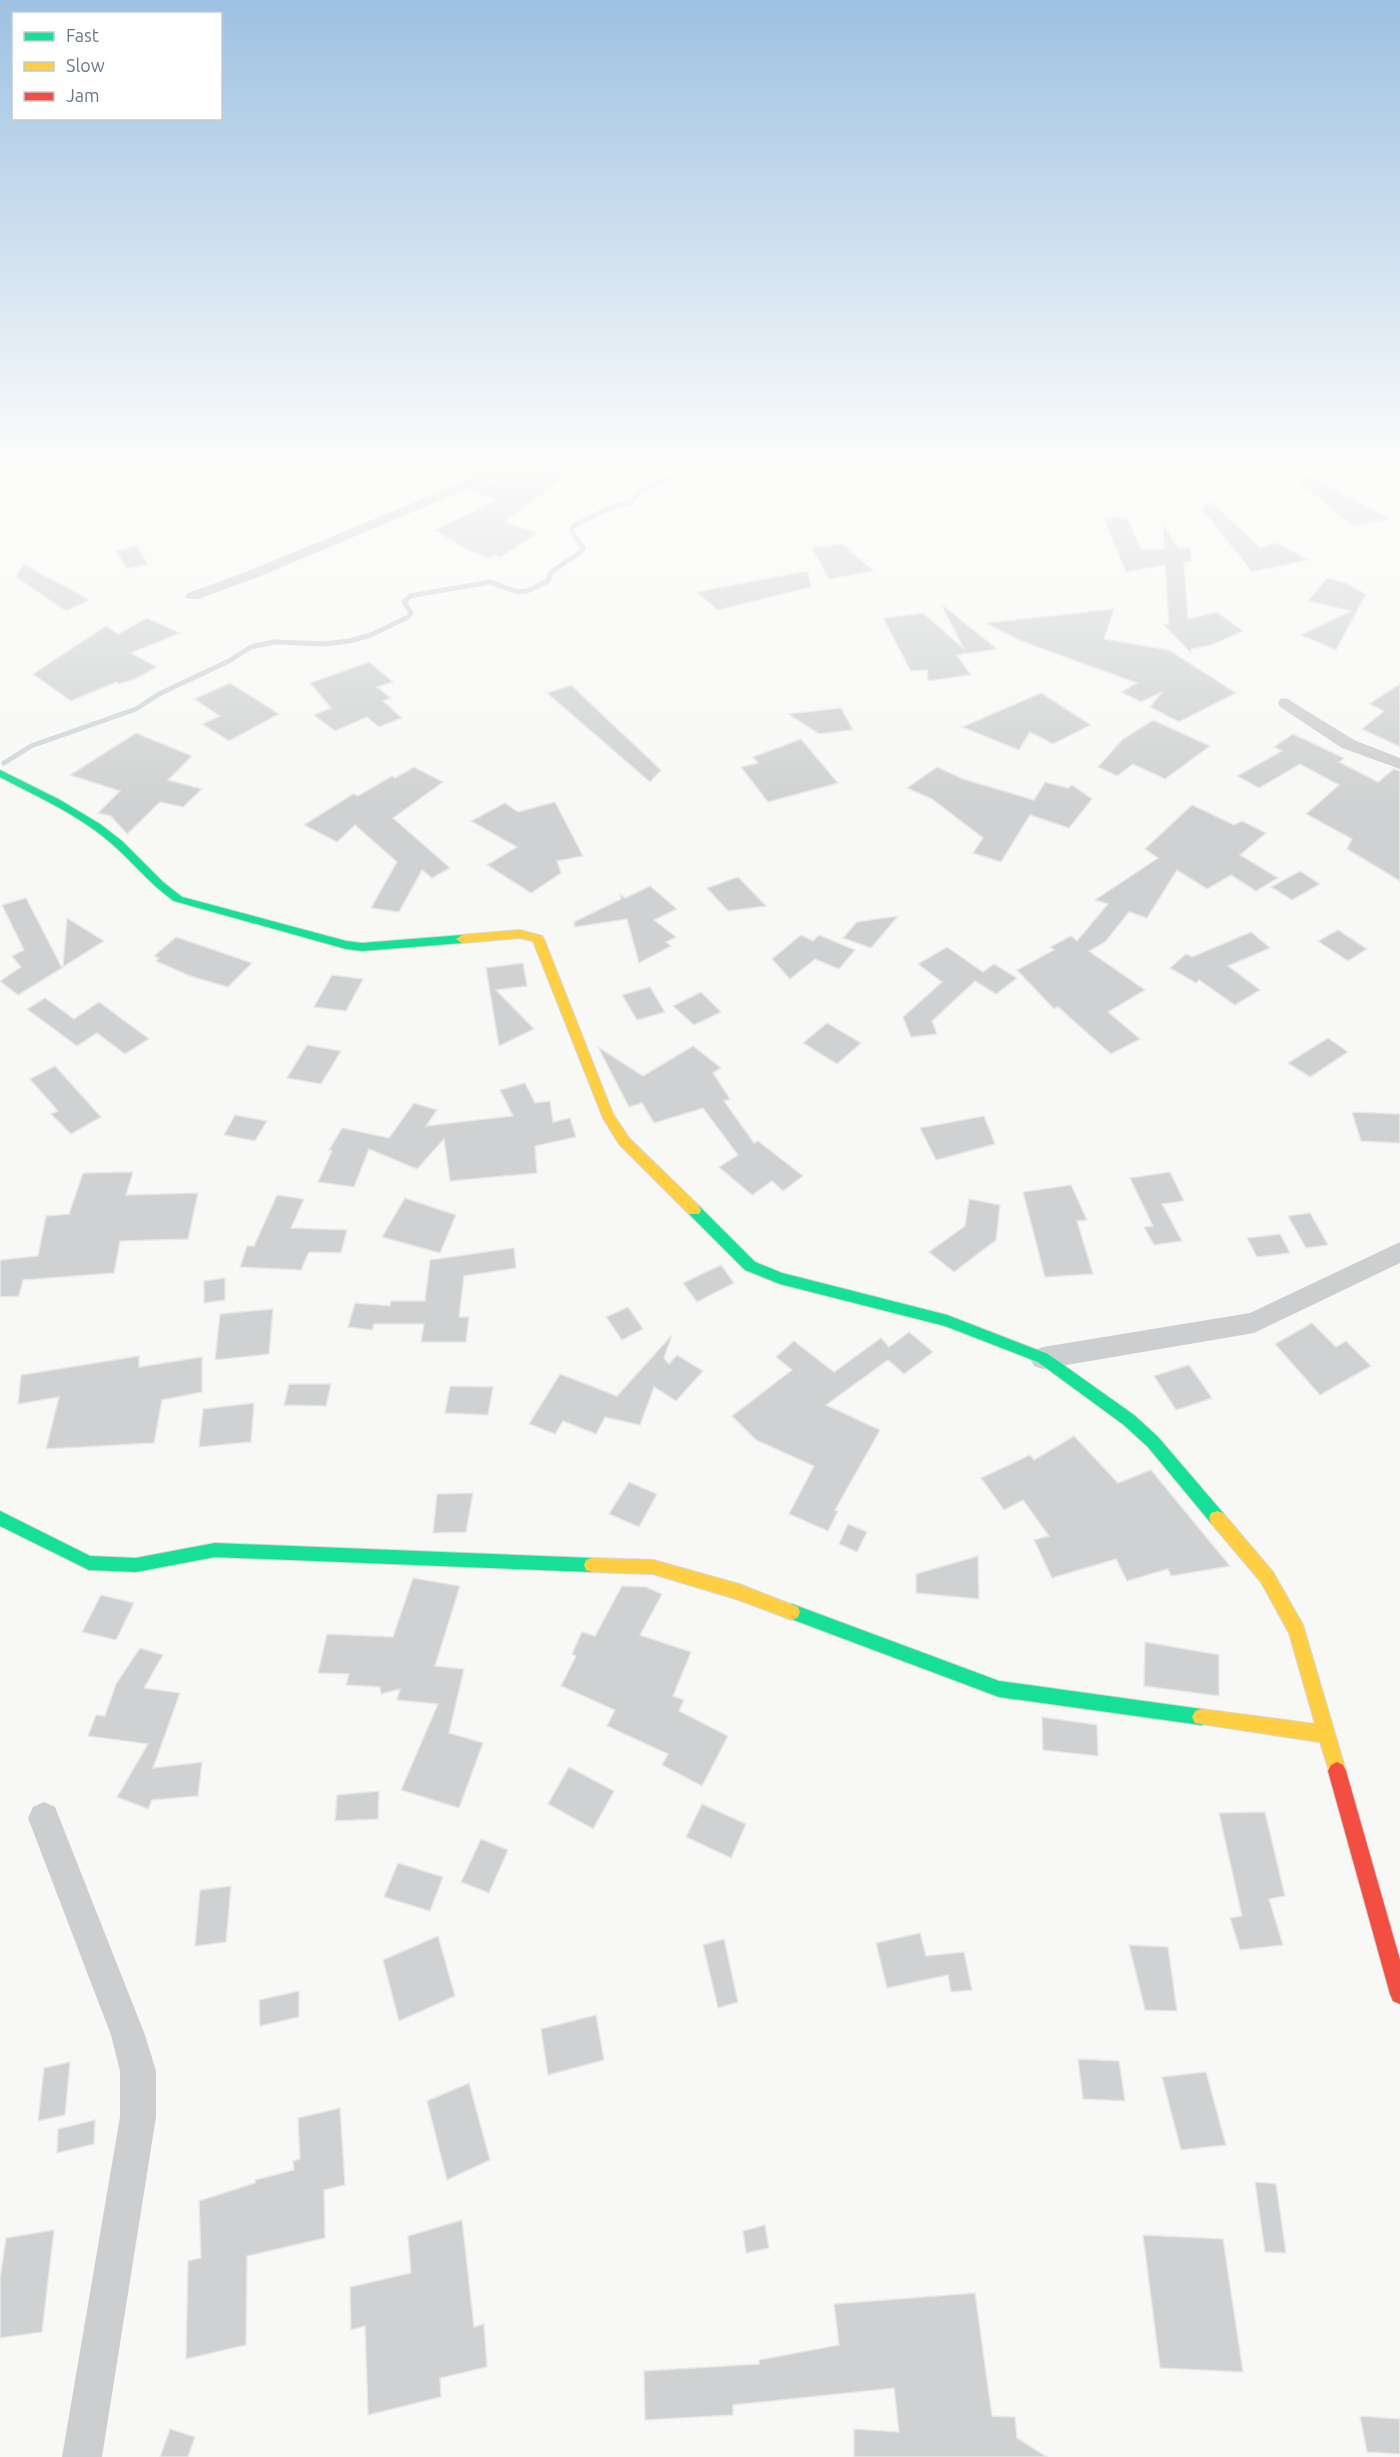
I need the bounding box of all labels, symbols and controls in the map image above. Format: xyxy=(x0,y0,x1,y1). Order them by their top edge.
legend xyxy=(12,12,222,120)
text: Fast xyxy=(66,25,99,45)
text: Slow xyxy=(66,55,105,75)
text: Jam xyxy=(66,85,100,105)

